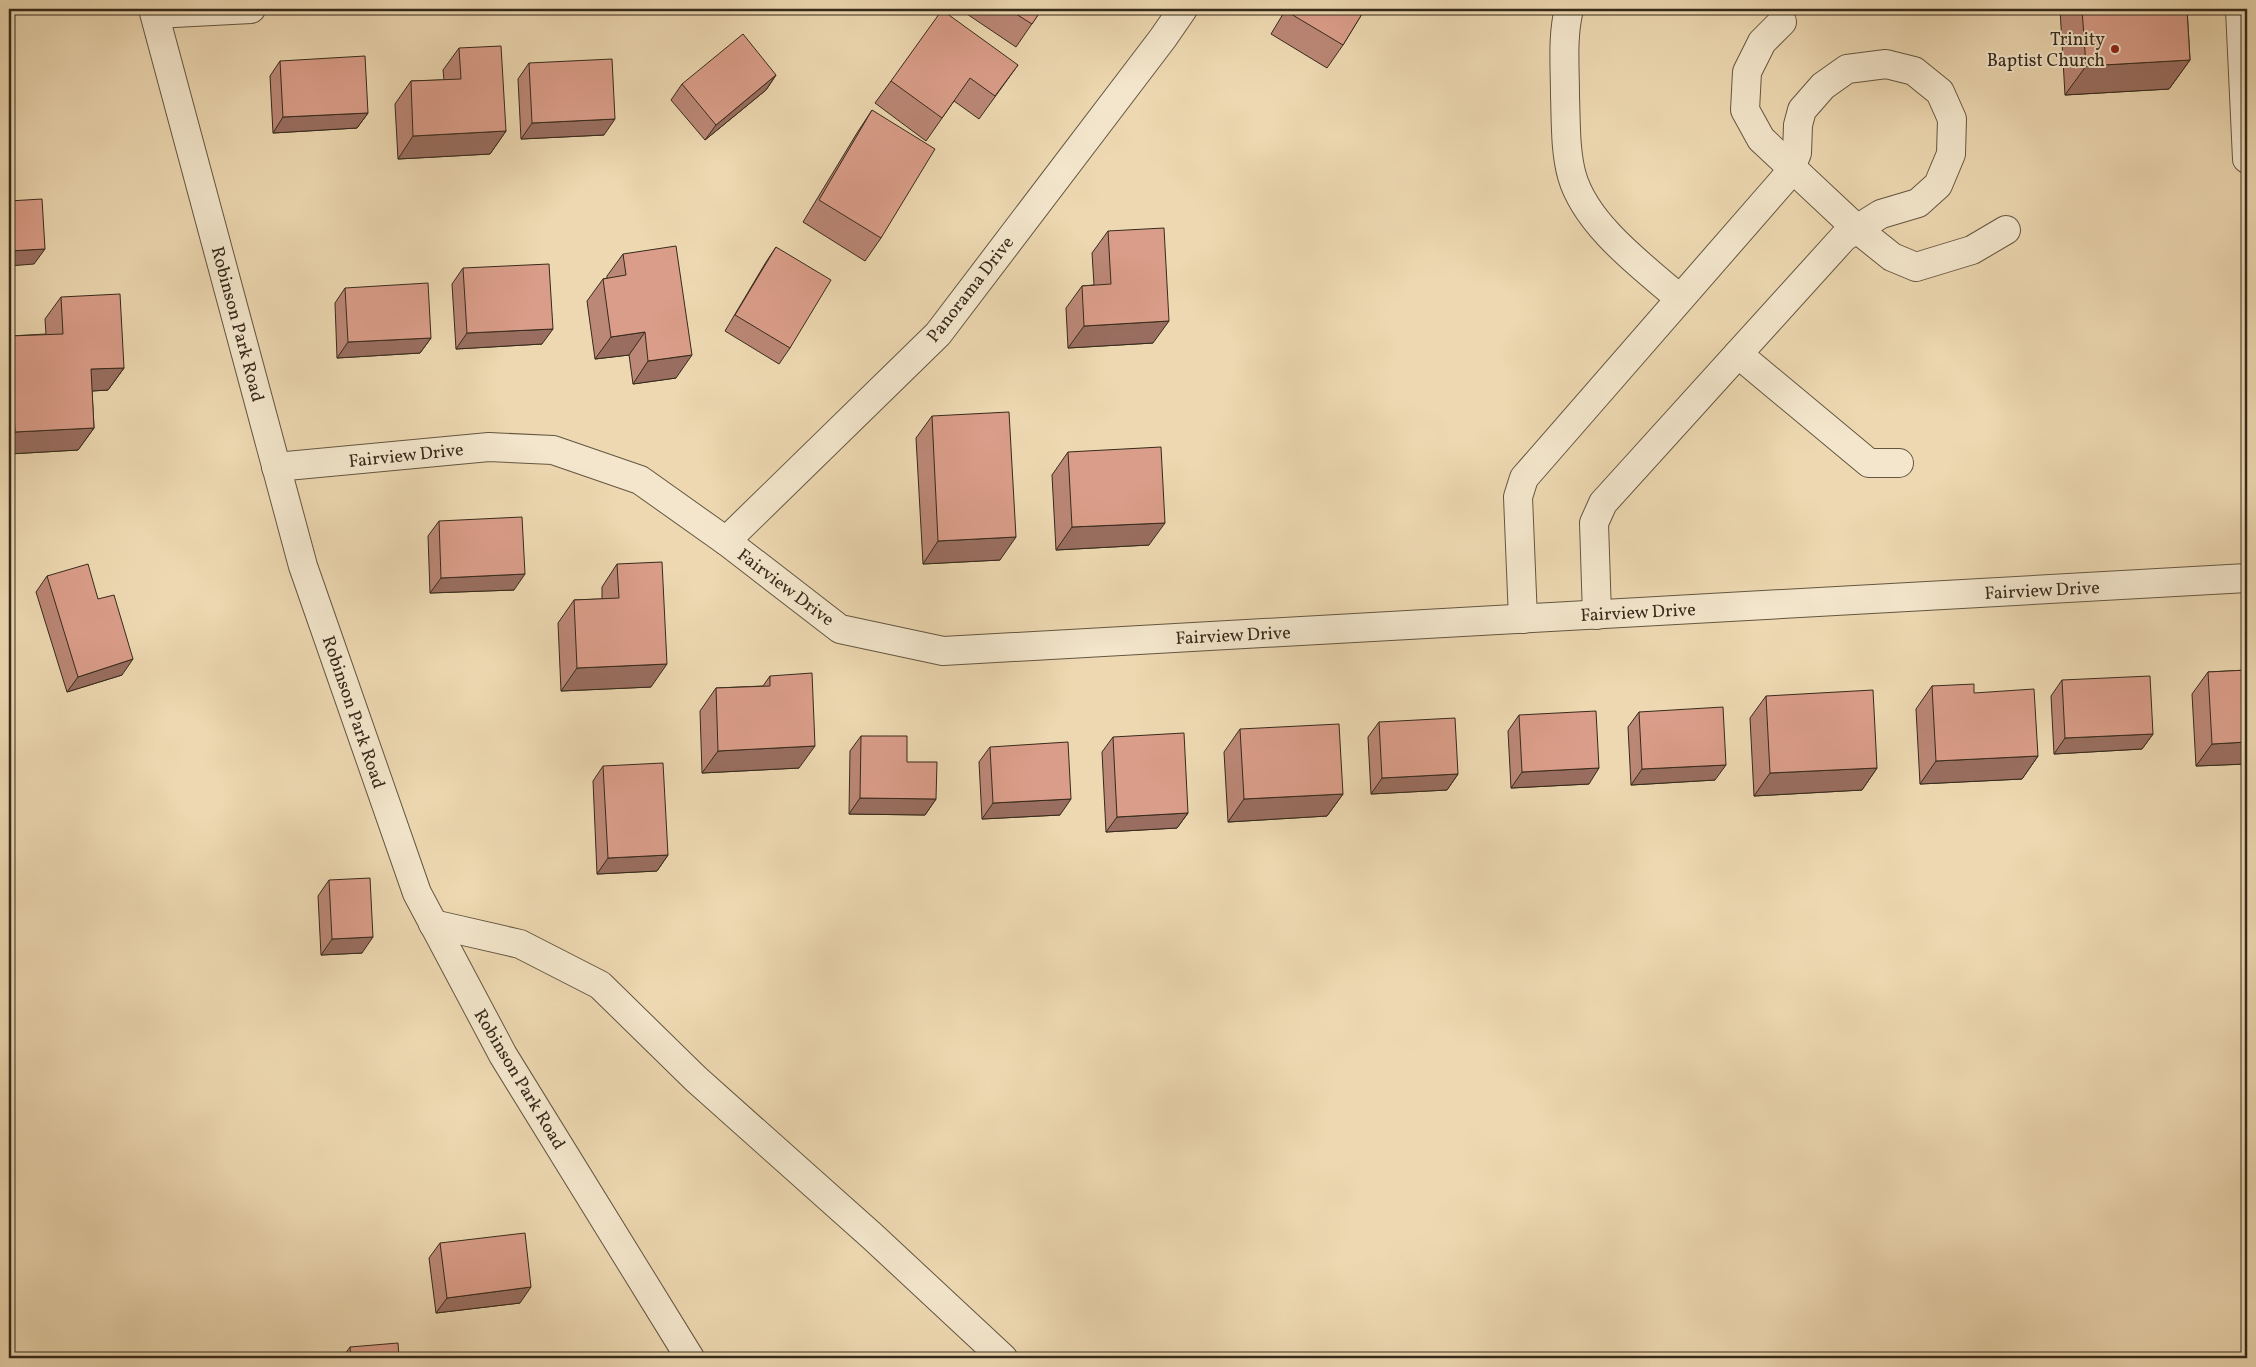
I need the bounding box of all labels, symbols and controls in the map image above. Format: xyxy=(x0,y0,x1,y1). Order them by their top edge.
place label: Trinity Baptist Church xyxy=(1987,28,2105,74)
marker: Trinity Baptist Church xyxy=(2109,43,2121,55)
street label: Panorama Drive xyxy=(922,232,1021,348)
street label: Robinson Park Road xyxy=(204,244,269,405)
street label: Fairview Drive xyxy=(347,438,465,475)
street label: Fairview Drive xyxy=(732,544,839,633)
street label: Fairview Drive xyxy=(1984,576,2100,607)
street label: Fairview Drive xyxy=(1580,598,1696,629)
street label: Fairview Drive xyxy=(1175,621,1291,652)
street label: Robinson Park Road xyxy=(315,633,390,792)
street label: Robinson Park Road xyxy=(467,1005,571,1155)

